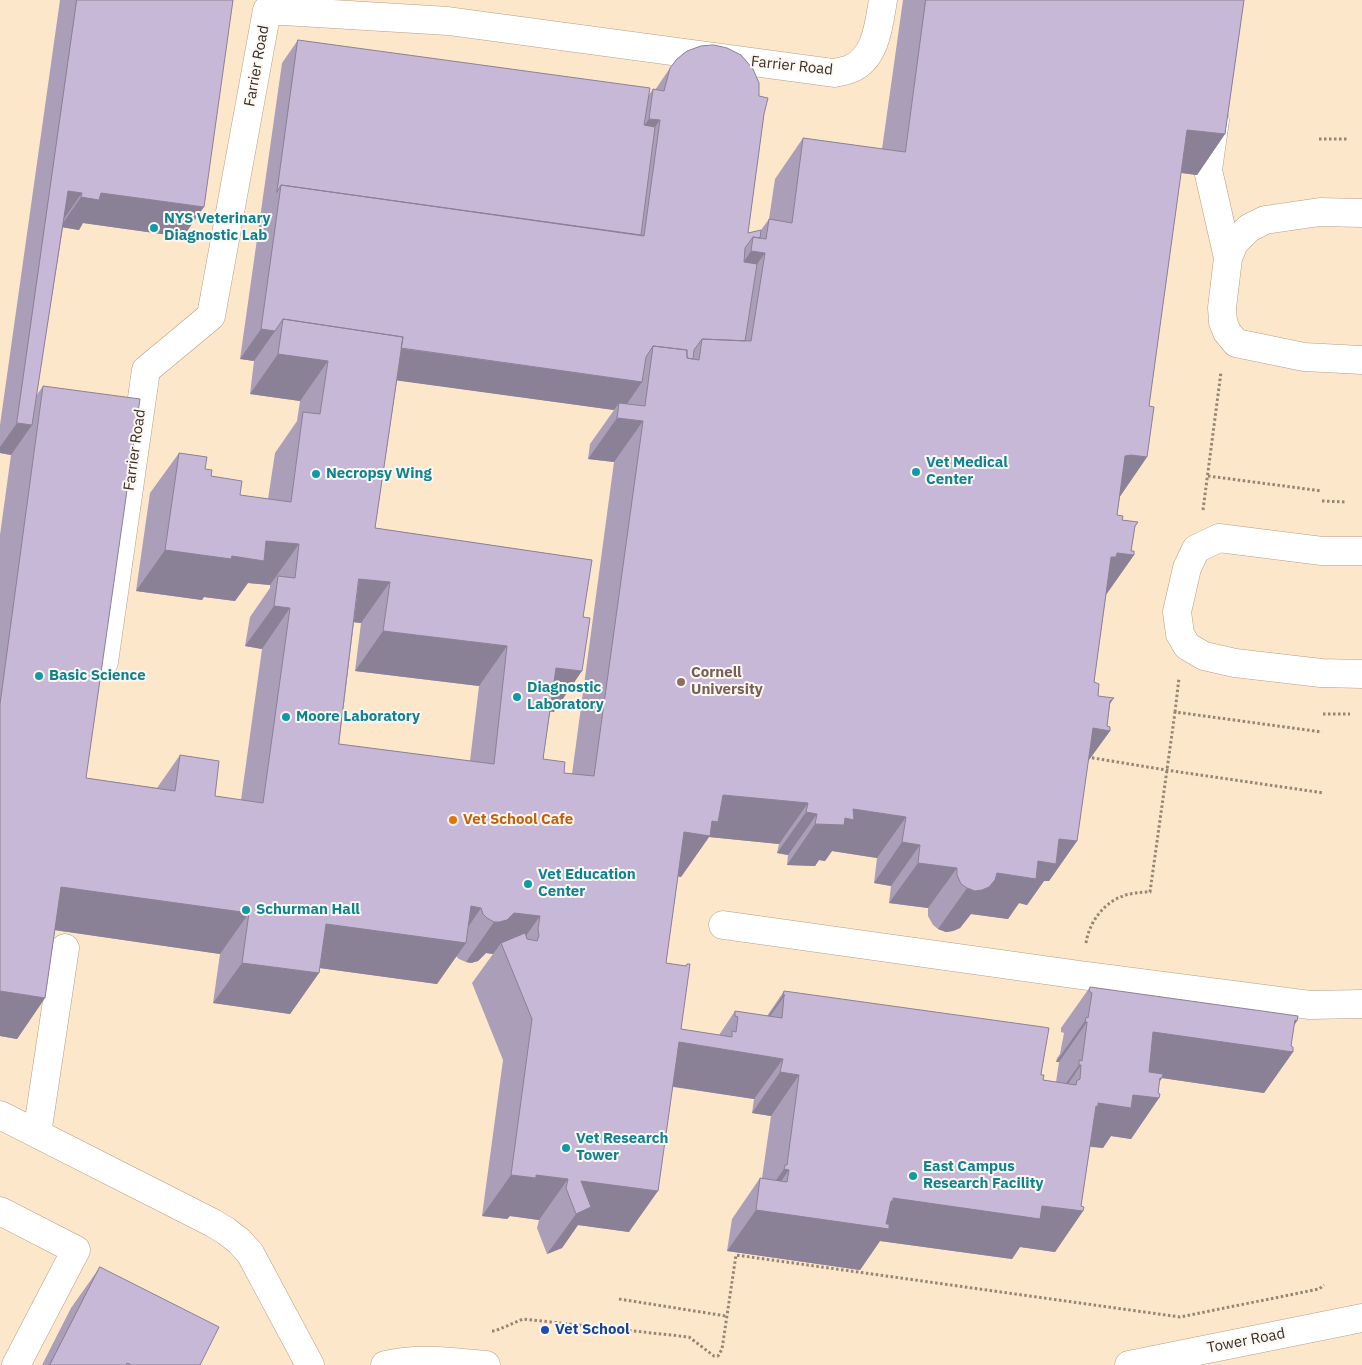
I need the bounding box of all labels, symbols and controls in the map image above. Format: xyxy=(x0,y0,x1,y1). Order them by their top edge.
street label: Farrier Road xyxy=(241,24,273,108)
street label: Farrier Road xyxy=(750,53,834,79)
place label: NYS Veterinary Diagnostic Lab xyxy=(164,210,271,245)
marker: NYS Veterinary Diagnostic Lab xyxy=(148,222,160,234)
street label: Farrier Road xyxy=(120,408,150,492)
place label: Vet Medical Center xyxy=(926,454,1008,489)
place label: Necropsy Wing xyxy=(326,465,432,483)
marker: Vet Medical Center xyxy=(910,466,922,478)
marker: Necropsy Wing xyxy=(310,468,322,480)
place label: Cornell University xyxy=(691,664,763,699)
place label: Basic Science xyxy=(49,667,146,685)
marker: Basic Science xyxy=(33,670,45,682)
marker: Cornell University xyxy=(675,676,687,688)
place label: Diagnostic Laboratory xyxy=(527,679,604,714)
marker: Diagnostic Laboratory xyxy=(511,691,523,703)
place label: Moore Laboratory xyxy=(296,708,420,726)
marker: Moore Laboratory xyxy=(280,711,292,723)
place label: Vet School Cafe xyxy=(463,811,573,829)
marker: Vet School Cafe xyxy=(447,814,459,826)
place label: Vet Education Center xyxy=(538,866,636,901)
marker: Vet Education Center xyxy=(522,878,534,890)
place label: Schurman Hall xyxy=(256,901,360,919)
marker: Schurman Hall xyxy=(240,904,252,916)
place label: Vet Research Tower xyxy=(576,1130,668,1165)
marker: Vet Research Tower xyxy=(560,1142,572,1154)
place label: East Campus Research Facility xyxy=(923,1158,1043,1193)
marker: East Campus Research Facility xyxy=(907,1170,919,1182)
place label: Vet School xyxy=(555,1321,629,1339)
marker: Vet School xyxy=(539,1324,551,1336)
street label: Tower Road xyxy=(1205,1325,1287,1357)

